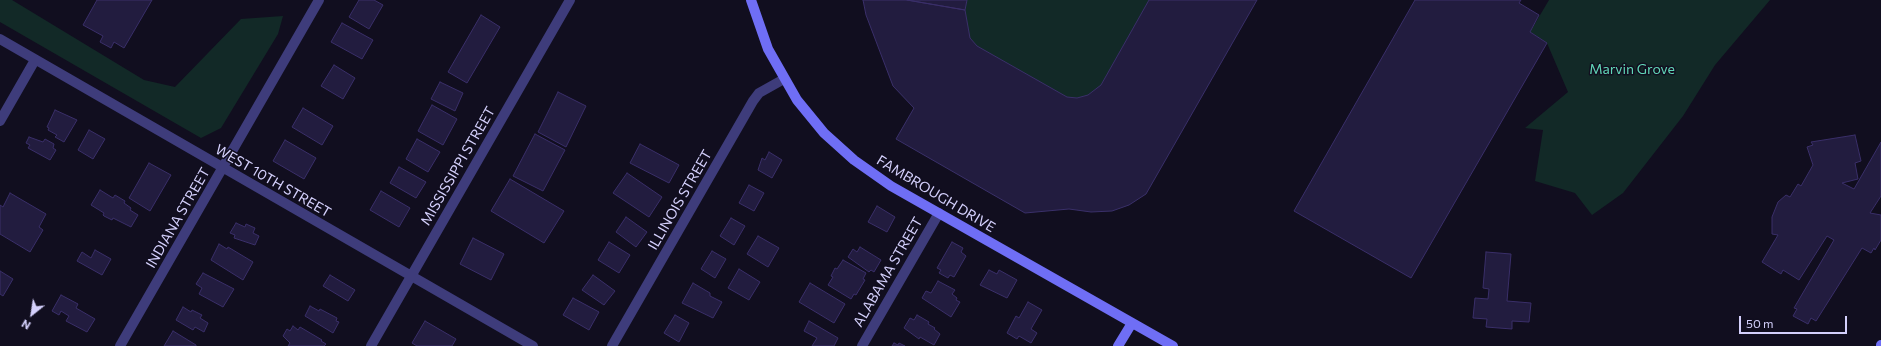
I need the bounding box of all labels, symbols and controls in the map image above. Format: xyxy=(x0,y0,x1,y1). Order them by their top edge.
park label: Marvin Grove xyxy=(1589,61,1675,77)
street label: MISSISSIPPI STREET xyxy=(417,104,499,228)
street label: WEST 10TH STREET xyxy=(212,141,334,221)
street label: ILLINOIS STREET xyxy=(645,147,715,253)
street label: FAMBROUGH DRIVE xyxy=(874,152,998,236)
street label: INDIANA STREET xyxy=(142,165,214,271)
street label: ALABAMA STREET xyxy=(850,214,926,330)
north arrow xyxy=(12,294,52,334)
scale bar xyxy=(1741,308,1849,334)
text: 50 m xyxy=(1746,316,1774,330)
text: N xyxy=(19,317,33,333)

